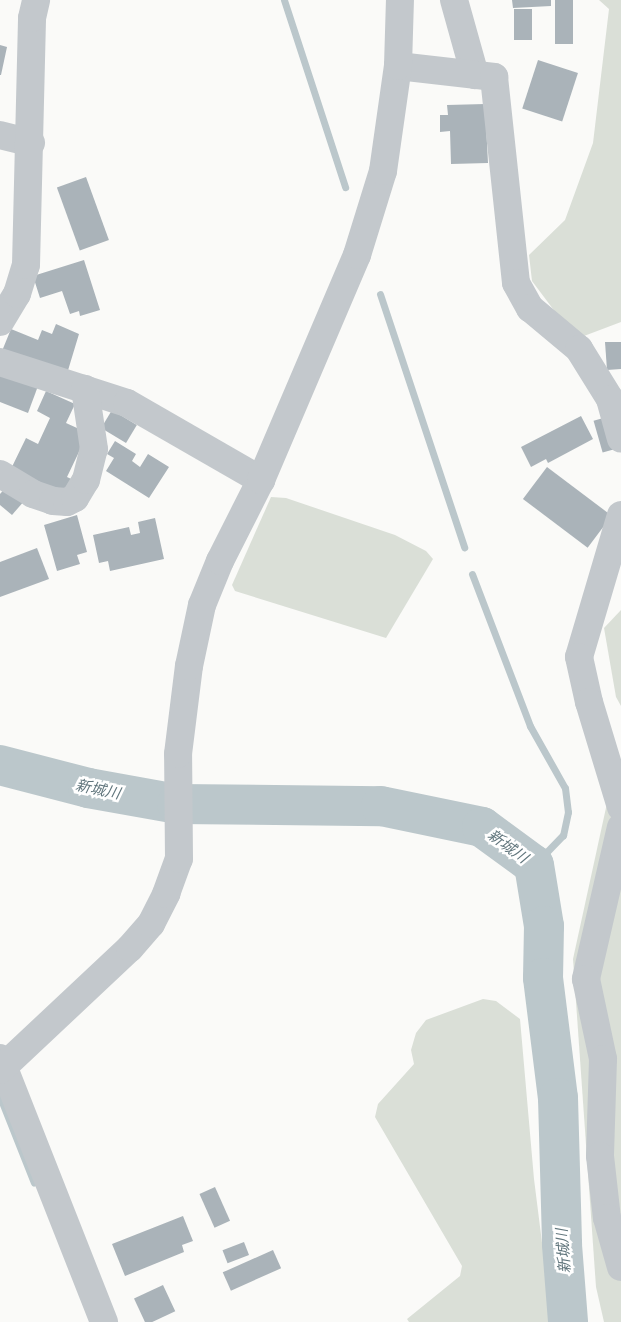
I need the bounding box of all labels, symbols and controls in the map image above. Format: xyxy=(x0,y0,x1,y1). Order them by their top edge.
water label: 新城川 xyxy=(74,776,122,802)
water label: 新城川 xyxy=(485,825,531,867)
water label: 新城川 xyxy=(552,1228,574,1274)

